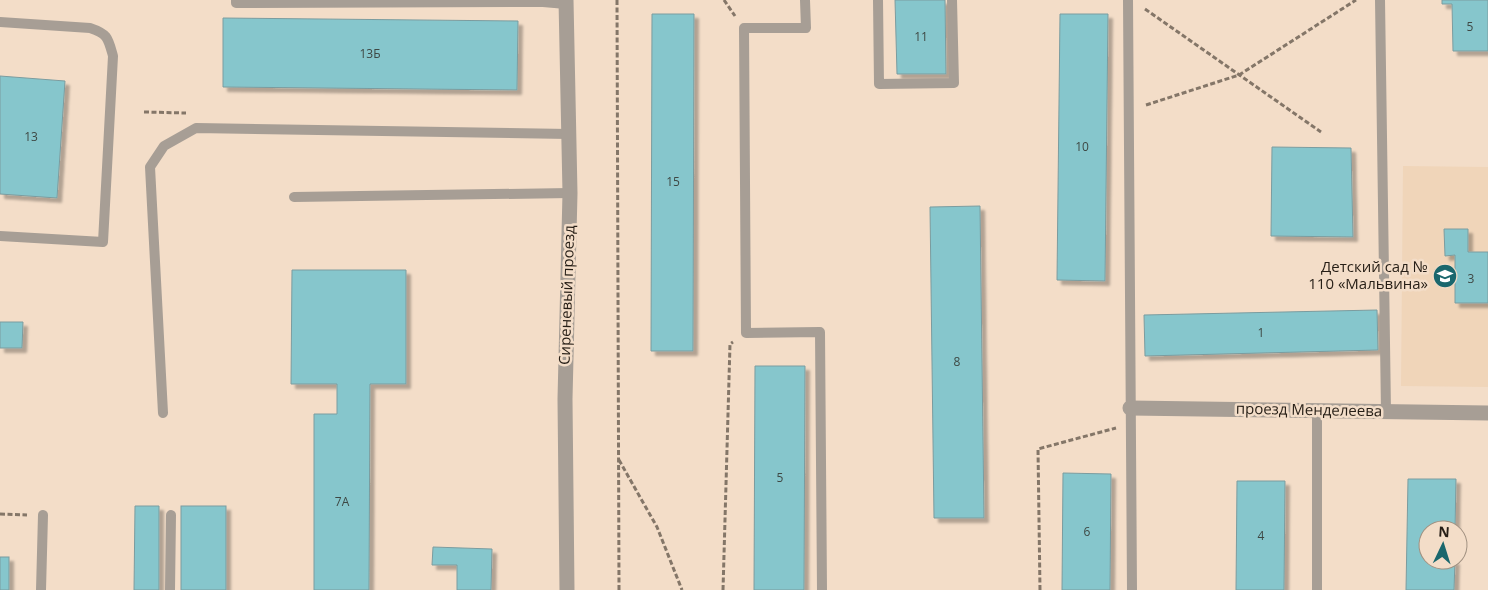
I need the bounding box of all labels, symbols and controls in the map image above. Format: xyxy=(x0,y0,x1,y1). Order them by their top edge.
house number: 5 xyxy=(1467,18,1474,35)
house number: 11 xyxy=(914,28,928,45)
house number: 13Б xyxy=(359,45,381,62)
house number: 13 xyxy=(24,128,38,145)
house number: 10 xyxy=(1075,138,1089,155)
house number: 15 xyxy=(666,173,680,190)
street label: Сиреневый проезд xyxy=(554,224,578,365)
place label: Детский сад № 110 «Мальвина» xyxy=(1308,256,1428,293)
school or university icon: Детский сад № 110 «Мальвина» xyxy=(1432,263,1458,289)
house number: 3 xyxy=(1468,270,1475,287)
house number: 1 xyxy=(1258,324,1264,341)
house number: 8 xyxy=(954,353,961,370)
street label: проезд Менделеева xyxy=(1236,398,1382,420)
house number: 5 xyxy=(777,469,784,486)
house number: 7А xyxy=(335,493,350,510)
north arrow xyxy=(1418,520,1468,570)
text: N xyxy=(1438,522,1450,541)
house number: 6 xyxy=(1084,523,1091,540)
house number: 4 xyxy=(1258,527,1265,544)

